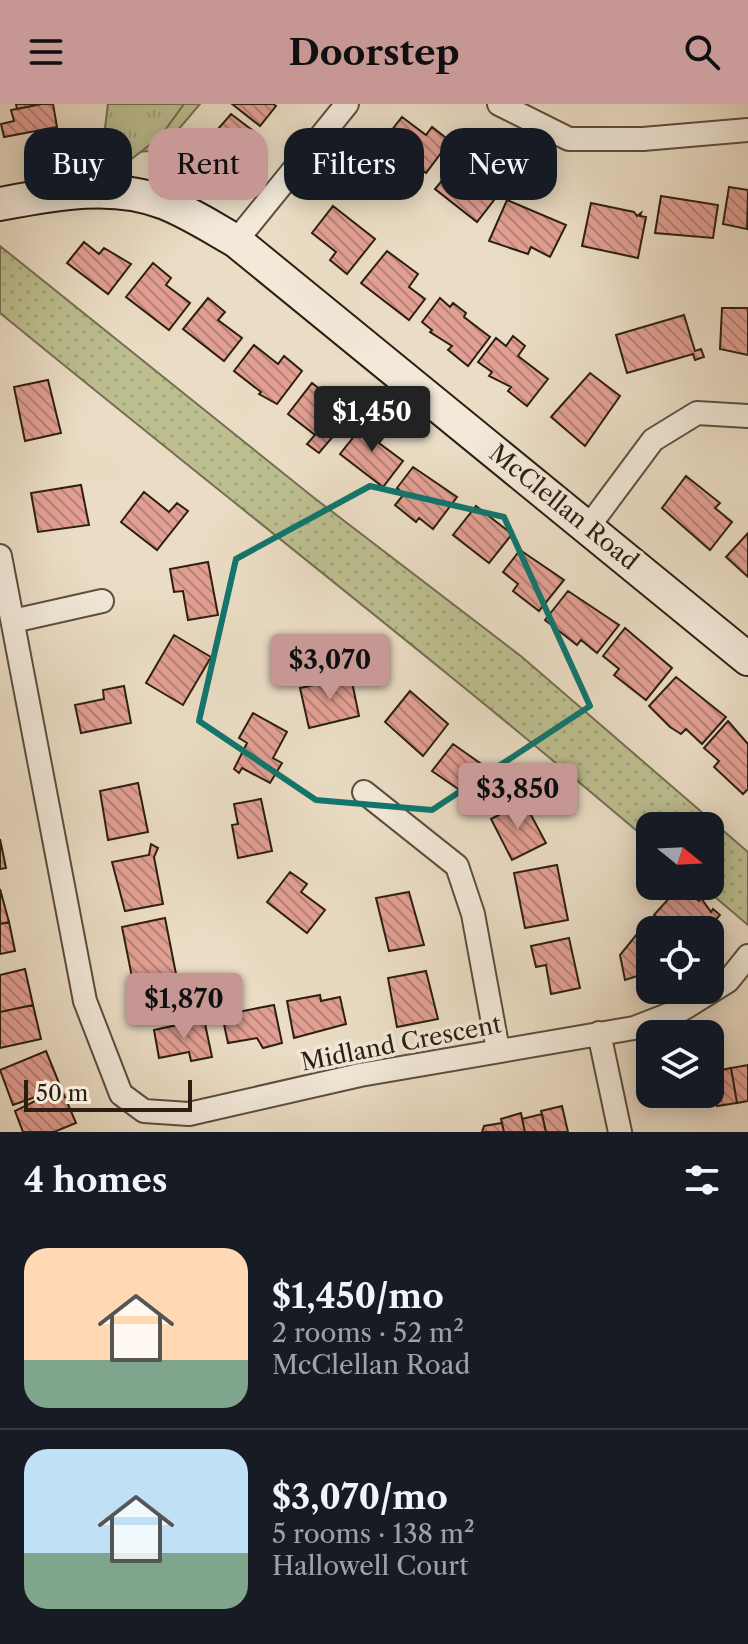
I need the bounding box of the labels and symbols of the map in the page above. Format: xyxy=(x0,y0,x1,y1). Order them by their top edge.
pin: $1,450 xyxy=(307,386,437,454)
street label: McClellan Road xyxy=(484,438,645,576)
pin: $3,070 xyxy=(265,634,395,702)
pin: $3,850 xyxy=(453,763,583,831)
north arrow xyxy=(636,812,724,900)
pin: $1,870 xyxy=(119,973,249,1041)
street label: Midland Crescent xyxy=(298,1009,504,1077)
scale bar xyxy=(24,1076,192,1112)

